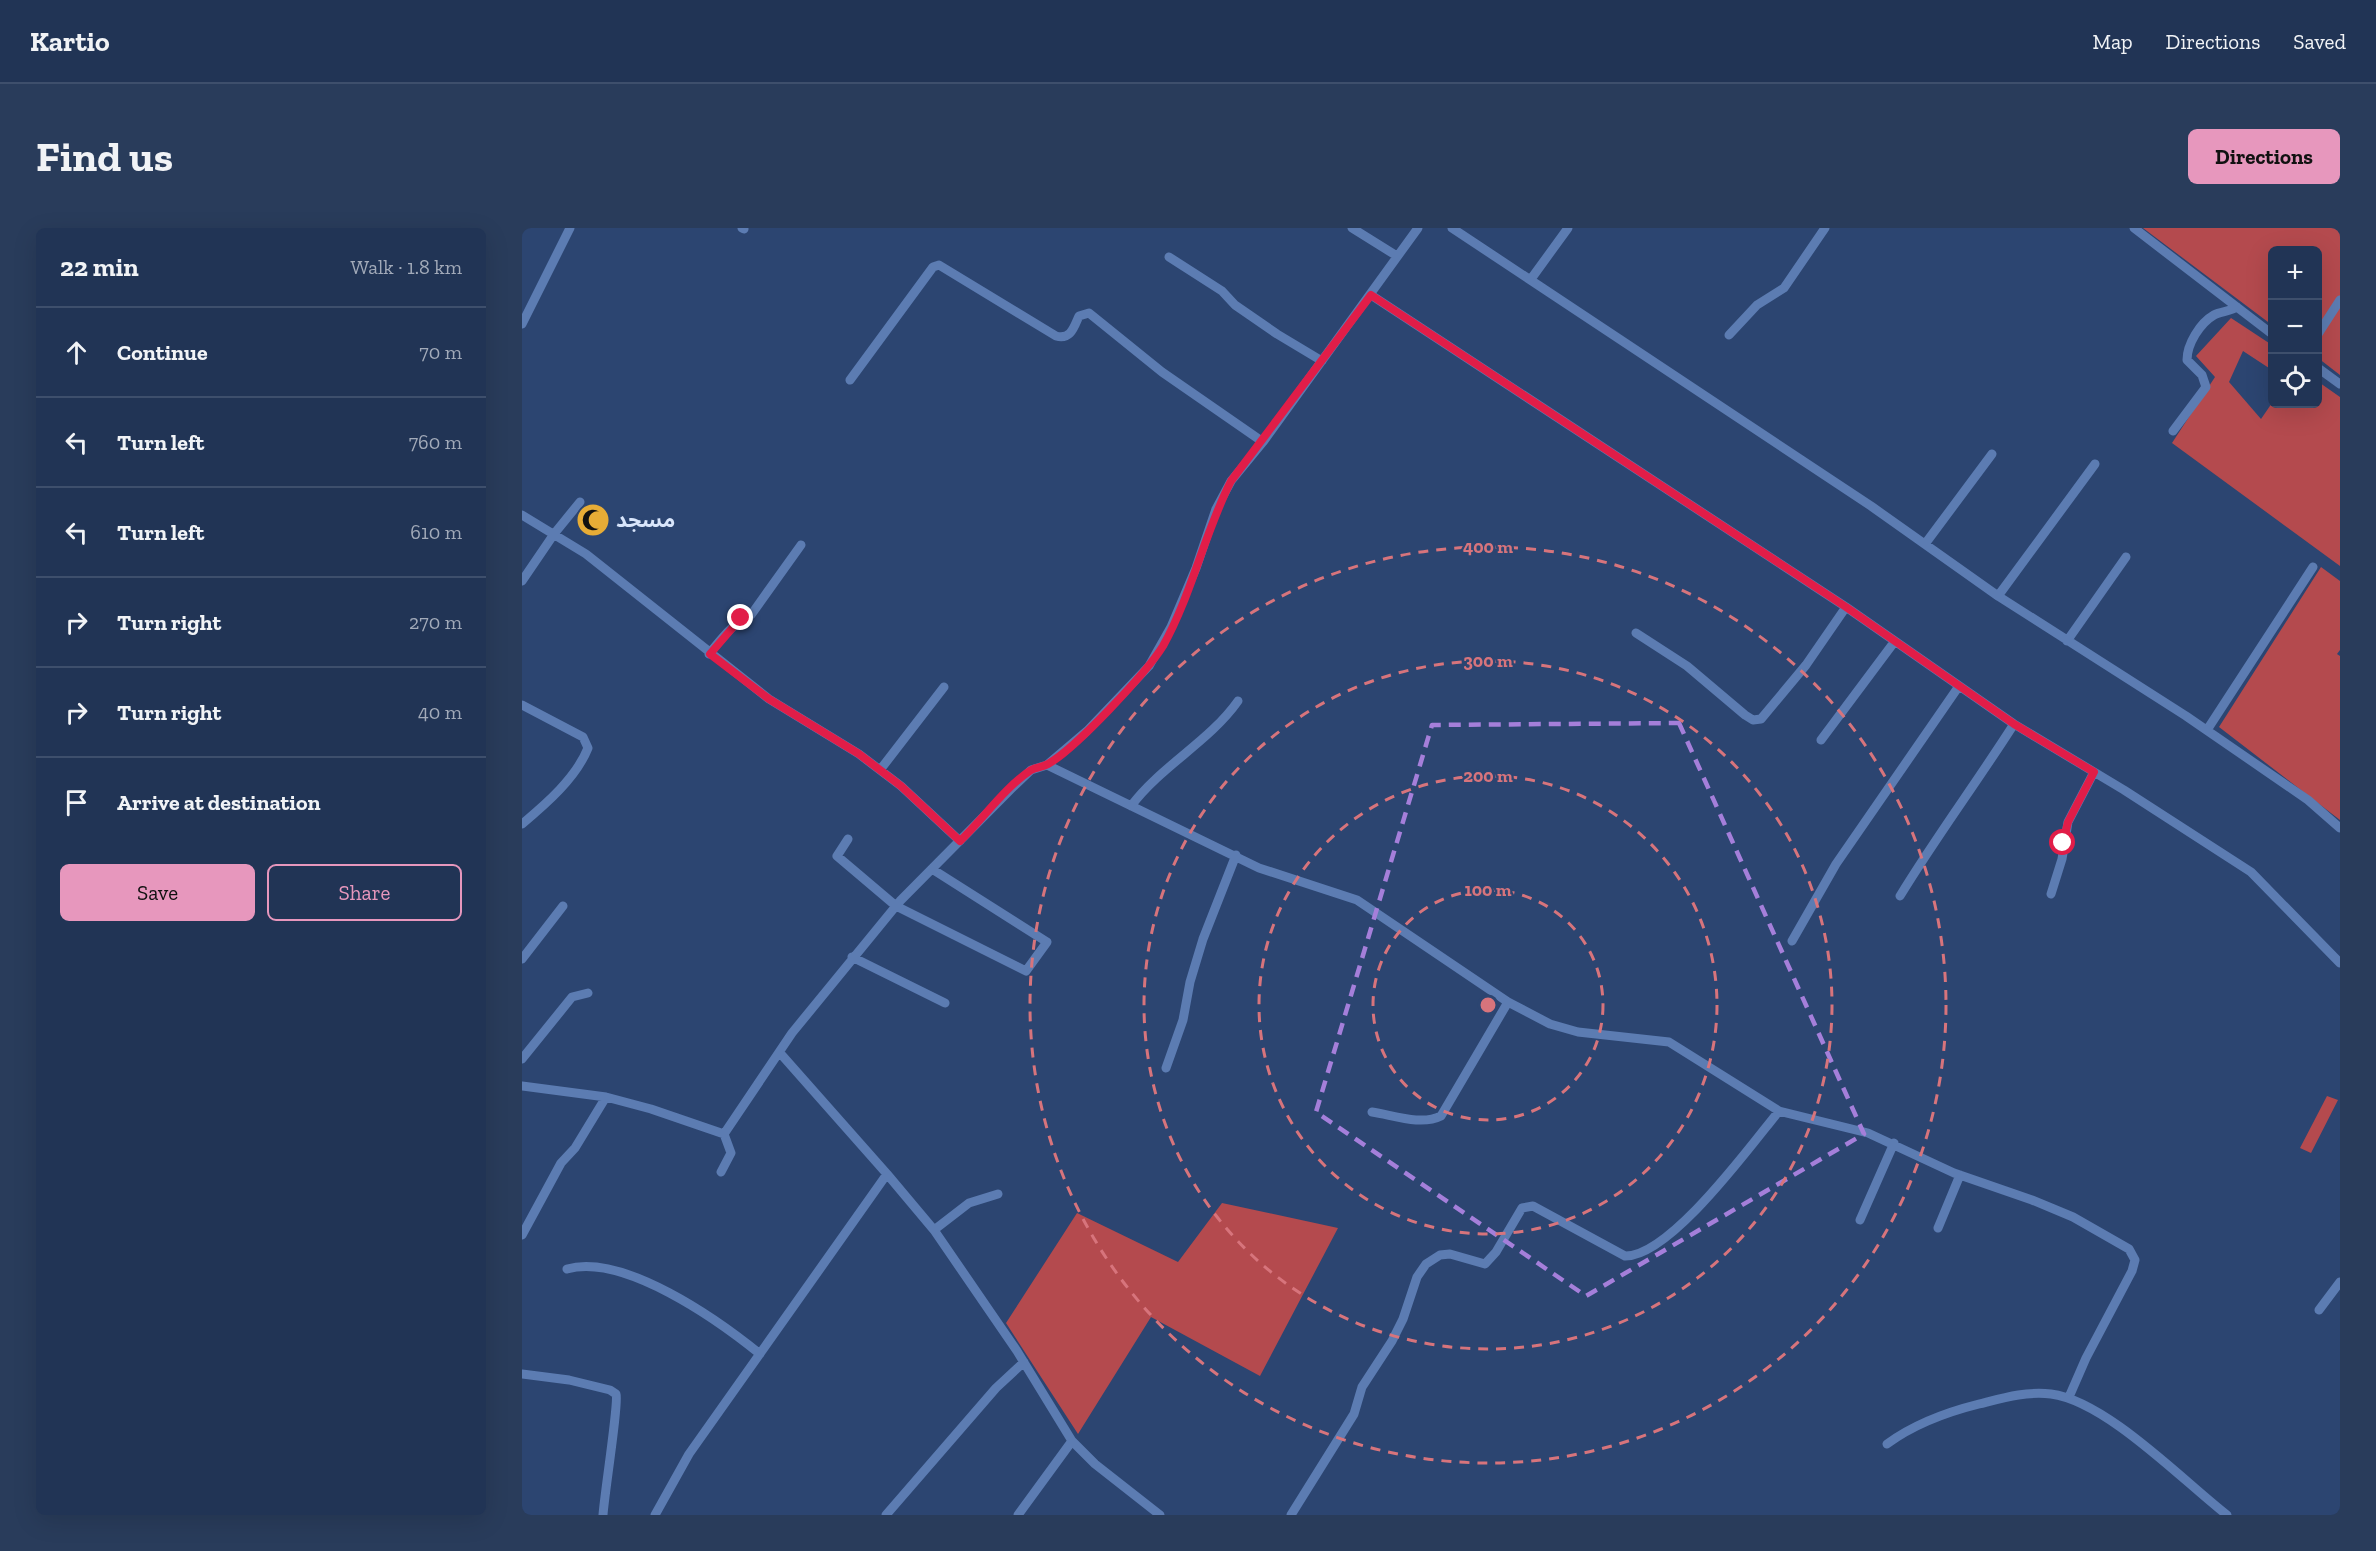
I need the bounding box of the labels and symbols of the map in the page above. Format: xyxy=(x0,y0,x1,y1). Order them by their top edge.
mosque icon: مسجد xyxy=(575,502,611,538)
place label: مسجد xyxy=(616,507,675,532)
text: 400 m xyxy=(1463,536,1513,558)
route end xyxy=(727,604,753,630)
text: 300 m xyxy=(1463,650,1513,672)
text: 200 m xyxy=(1463,765,1513,787)
route start xyxy=(2049,829,2075,855)
text: 100 m xyxy=(1464,879,1512,901)
centre of rings xyxy=(1478,995,1498,1015)

